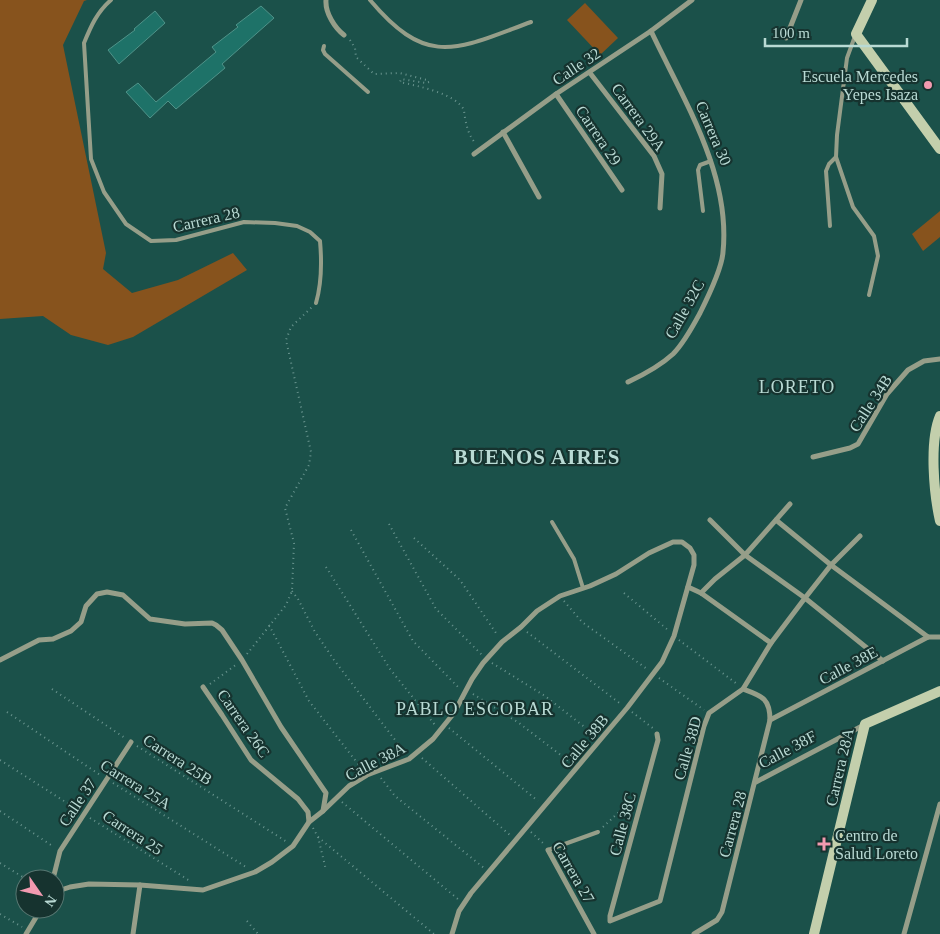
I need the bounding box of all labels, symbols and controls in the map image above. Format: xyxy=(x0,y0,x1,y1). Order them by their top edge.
scale bar xyxy=(765,15,908,47)
text: 100 m xyxy=(772,25,810,41)
street label: Calle 32 xyxy=(549,44,603,88)
place label: Escuela Mercedes Yepes Isaza xyxy=(802,68,918,104)
marker: Escuela Mercedes Yepes Isaza xyxy=(922,79,934,91)
street label: Carrera 29A xyxy=(608,80,669,155)
street label: Carrera 30 xyxy=(692,99,735,168)
street label: Carrera 29 xyxy=(573,102,625,168)
street label: Carrera 28 xyxy=(171,204,241,235)
street label: Calle 32C xyxy=(661,277,707,342)
street label: Calle 34B xyxy=(846,372,895,435)
district label: LORETO xyxy=(759,377,835,397)
district label: BUENOS AIRES xyxy=(454,445,620,469)
street label: Calle 38E xyxy=(816,643,880,688)
street label: Carrera 26C xyxy=(214,686,273,760)
district label: PABLO ESCOBAR xyxy=(396,699,554,719)
street label: Calle 38B xyxy=(557,711,612,771)
street label: Calle 38D xyxy=(670,714,705,782)
street label: Carrera 28A xyxy=(822,726,857,808)
street label: Calle 38F xyxy=(756,727,819,772)
street label: Carrera 25B xyxy=(140,731,215,788)
street label: Calle 38A xyxy=(342,739,409,784)
street label: Carrera 25A xyxy=(98,756,174,813)
street label: Calle 37 xyxy=(55,775,99,829)
street label: Carrera 28 xyxy=(715,789,749,859)
street label: Calle 38C xyxy=(606,791,639,857)
street label: Carrera 25 xyxy=(100,807,166,858)
place label: Centro de Salud Loreto xyxy=(835,827,918,862)
marker: Centro de Salud Loreto xyxy=(817,837,831,851)
street label: Carrera 27 xyxy=(549,839,598,906)
north arrow xyxy=(15,869,65,919)
text: N xyxy=(41,893,59,909)

